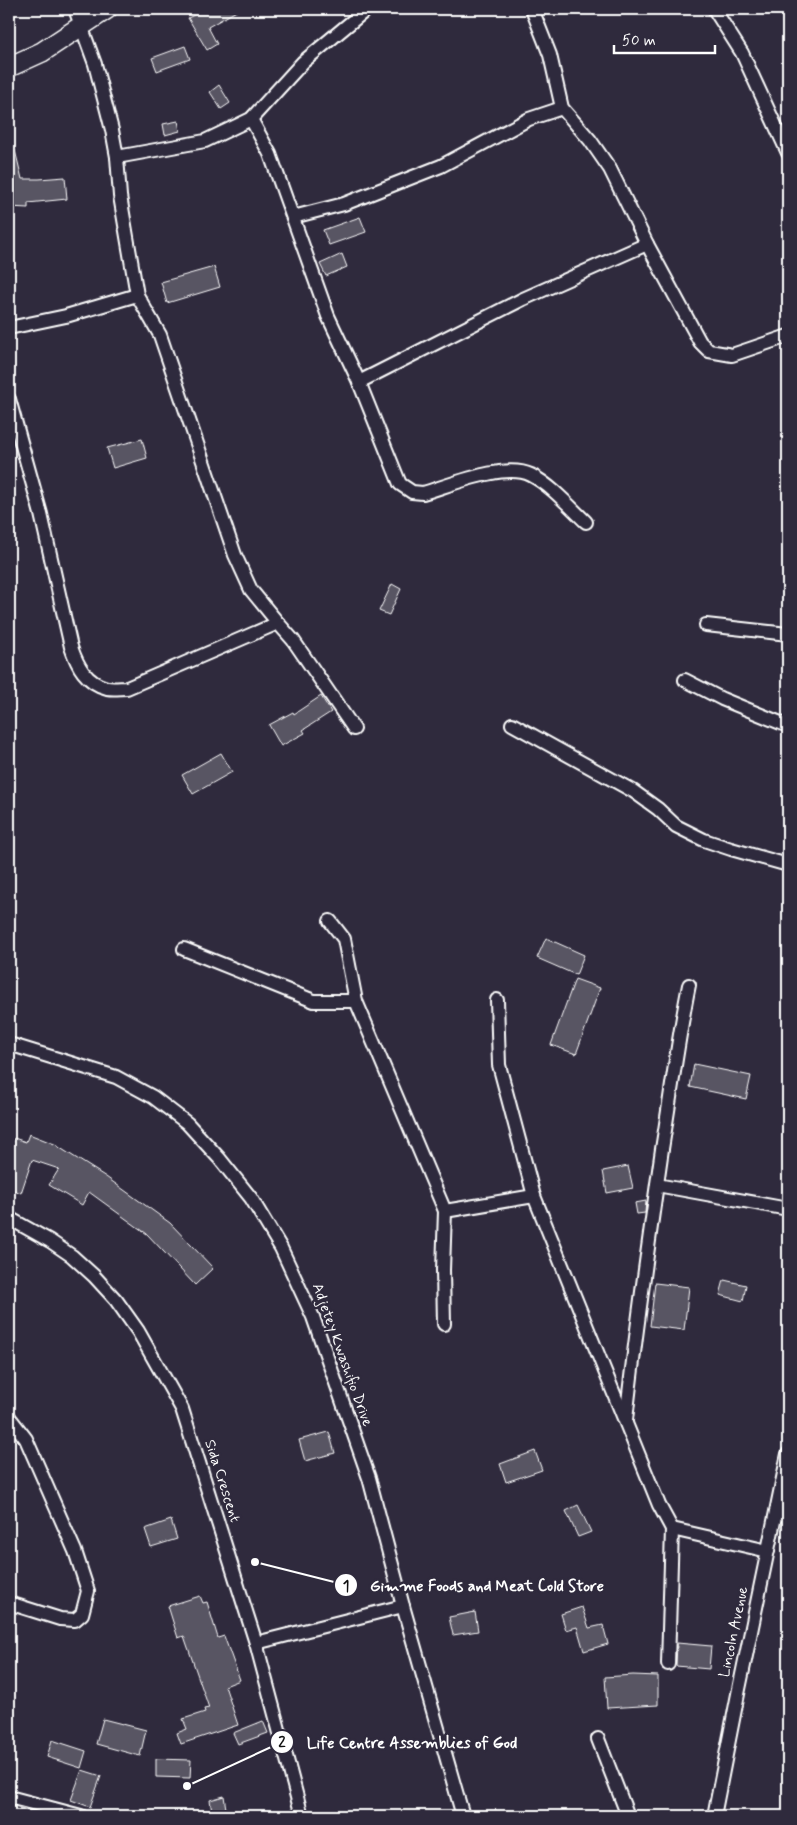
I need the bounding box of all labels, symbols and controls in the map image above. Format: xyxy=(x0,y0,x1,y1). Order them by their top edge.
scale bar xyxy=(614,22,716,54)
text: 50 m xyxy=(622,31,656,51)
street label: Adjetey Kwashifio Drive xyxy=(307,1281,377,1429)
street label: Sida Crescent xyxy=(199,1437,245,1525)
callout: Gimme Foods and Meat Cold Store xyxy=(334,1570,616,1601)
text: Gimme Foods and Meat Cold Store xyxy=(370,1576,604,1597)
text: 1 xyxy=(343,1577,349,1597)
street label: Lincoln Avenue xyxy=(715,1585,753,1679)
callout: Life Centre Assemblies of God xyxy=(269,1726,529,1757)
text: 2 xyxy=(278,1733,286,1753)
text: Life Centre Assemblies of God xyxy=(307,1733,517,1754)

